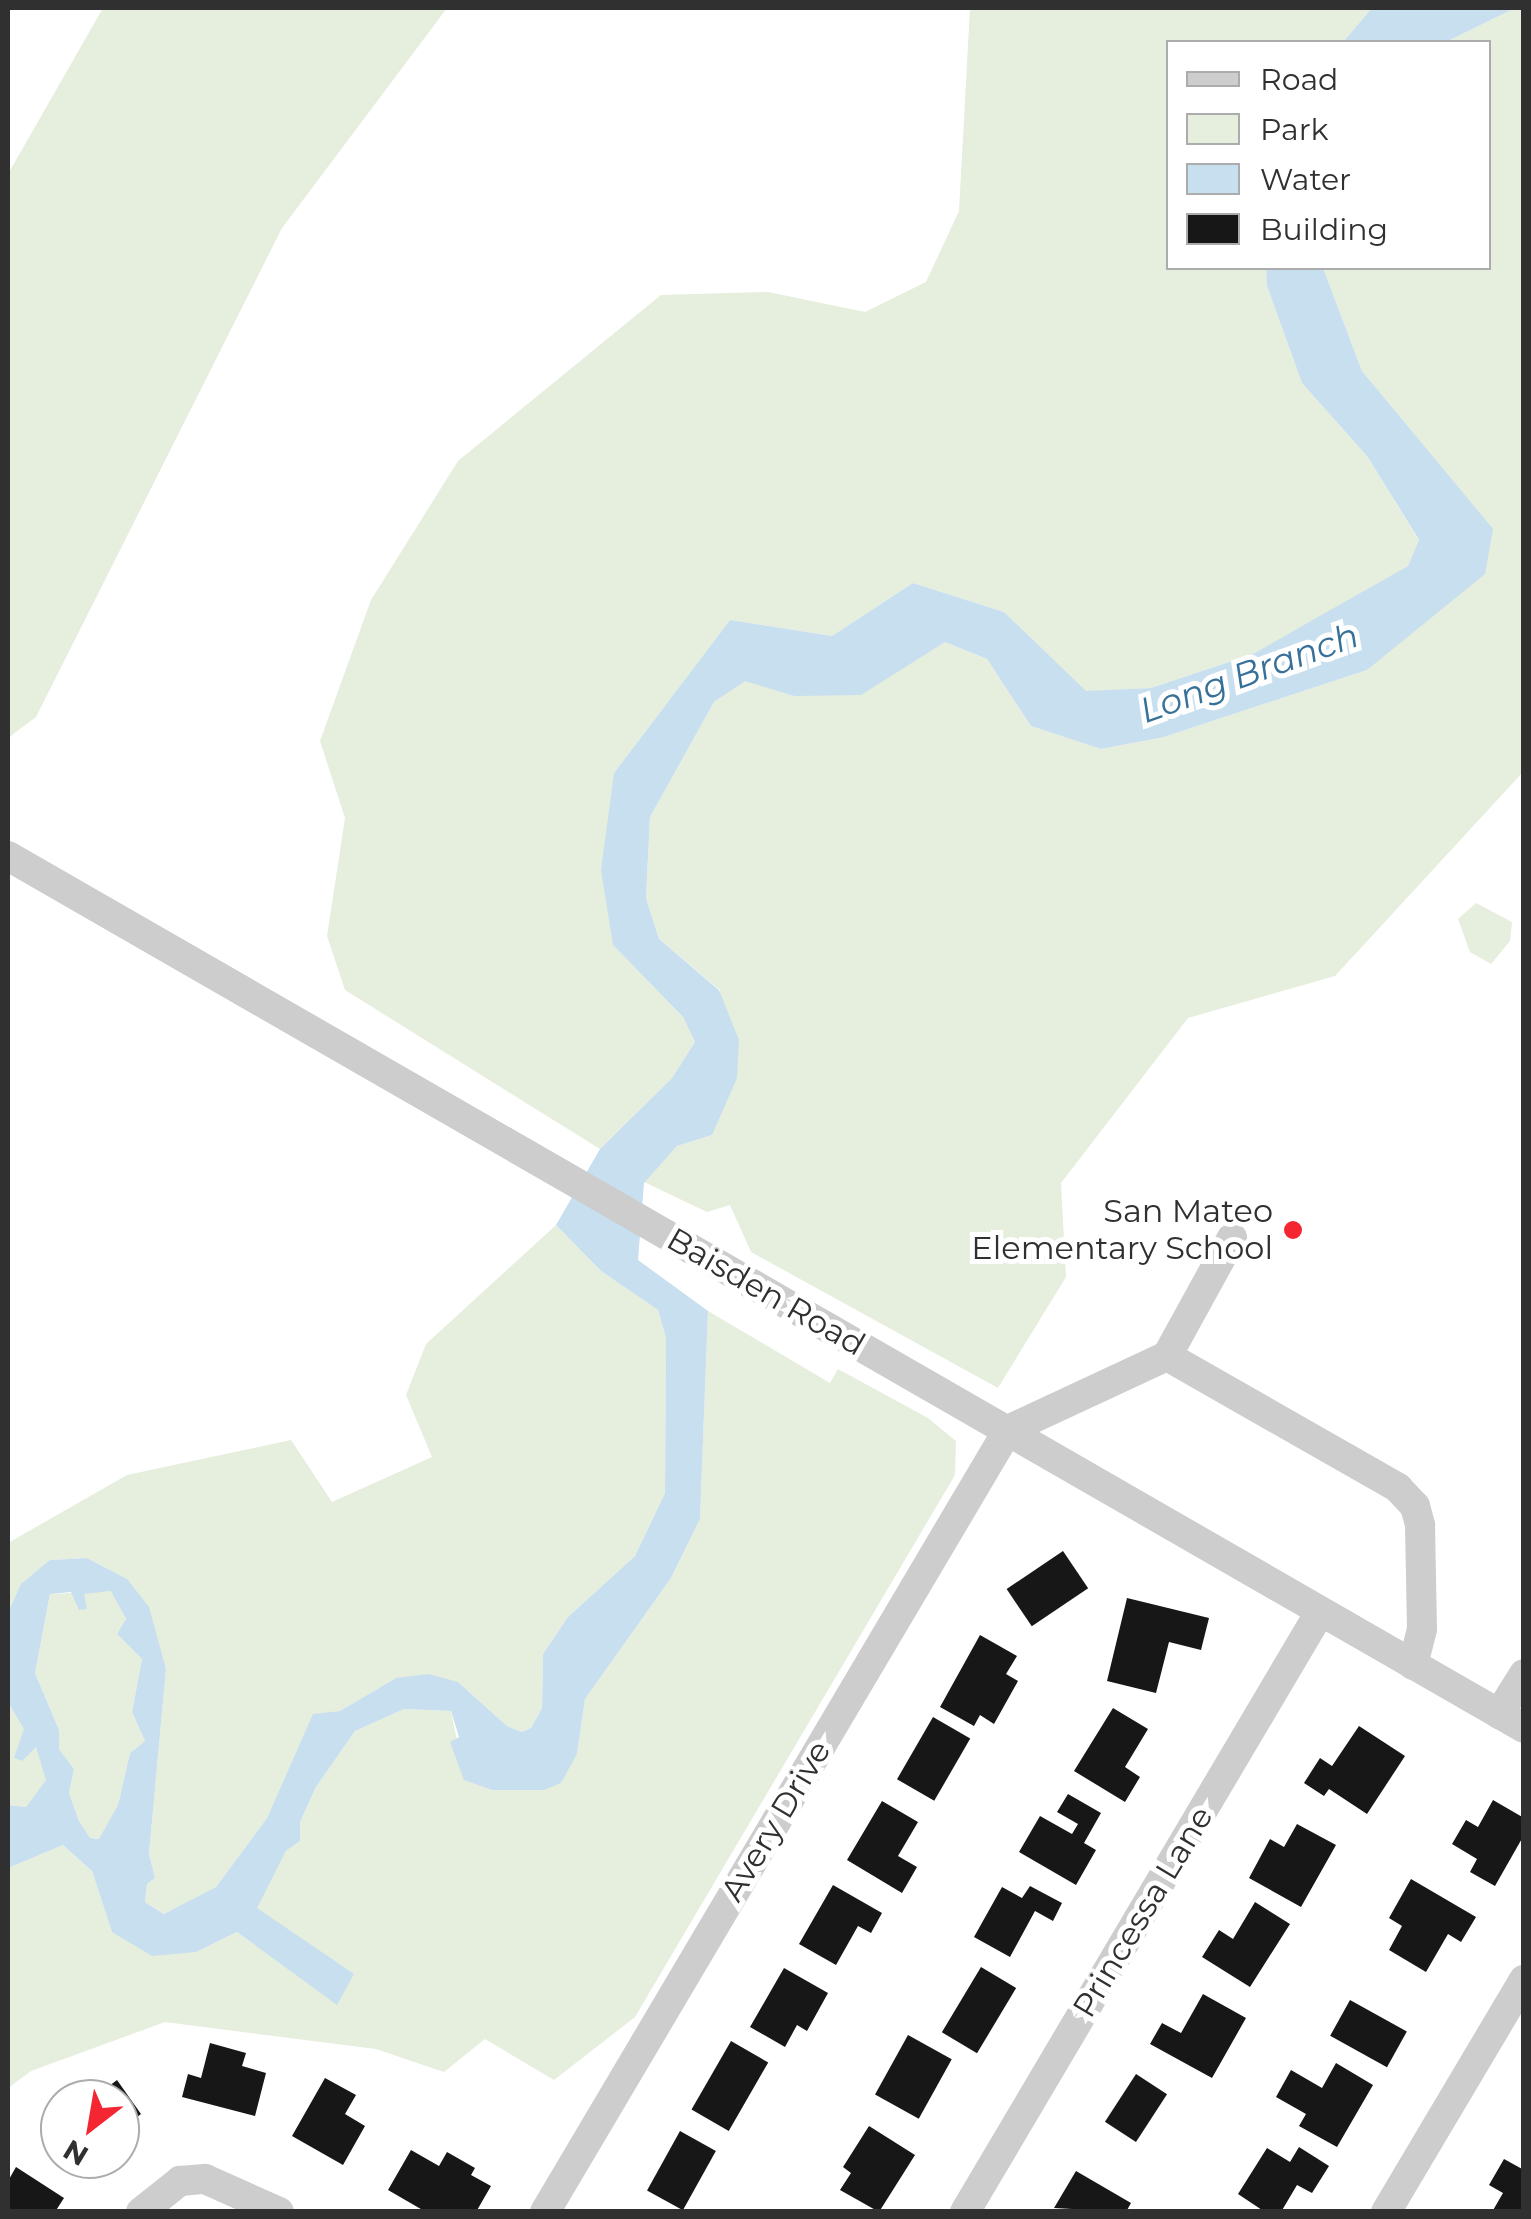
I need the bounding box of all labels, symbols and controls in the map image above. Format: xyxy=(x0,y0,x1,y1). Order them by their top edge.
legend xyxy=(1166,40,1491,270)
text: Road xyxy=(1260,61,1338,98)
text: Park xyxy=(1260,111,1329,148)
text: Water xyxy=(1260,161,1351,198)
text: Building xyxy=(1260,211,1388,248)
water label: Long Branch xyxy=(1134,614,1364,732)
place label: San Mateo Elementary School xyxy=(971,1193,1273,1268)
marker: San Mateo Elementary School xyxy=(1282,1219,1304,1241)
street label: Baisden Road xyxy=(660,1220,872,1364)
street label: Avery Drive xyxy=(713,1734,839,1908)
street label: Princessa Lane xyxy=(1065,1800,1221,2024)
north arrow xyxy=(40,2079,140,2179)
text: N xyxy=(57,2133,94,2173)

